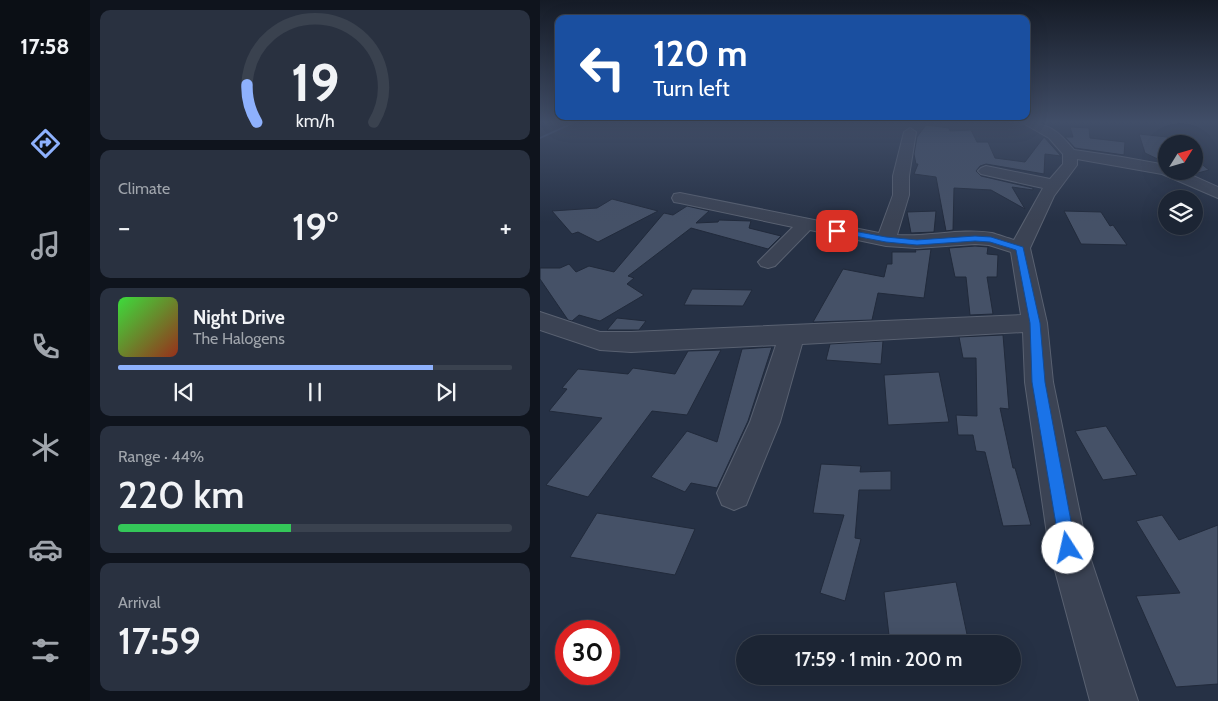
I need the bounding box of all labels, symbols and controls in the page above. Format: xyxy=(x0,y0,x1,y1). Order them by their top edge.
text: 120 m xyxy=(653,32,747,75)
text: 17:58 xyxy=(20,33,70,60)
icon: left xyxy=(570,35,635,100)
text: 19 xyxy=(291,51,339,114)
text: Turn left xyxy=(653,75,730,102)
text: km/h xyxy=(295,110,335,131)
icon: directions xyxy=(28,126,63,161)
north arrow xyxy=(1158,135,1202,180)
map controls xyxy=(1158,135,1203,235)
text: Climate xyxy=(118,179,170,198)
button: layers xyxy=(1158,190,1203,235)
text: 19° xyxy=(292,203,338,250)
text: − xyxy=(118,210,130,244)
text: + xyxy=(500,210,512,244)
pin xyxy=(816,210,858,252)
icon: arrive xyxy=(823,217,851,245)
icon: music xyxy=(28,228,63,263)
text: Night Drive xyxy=(193,306,285,329)
icon: phone xyxy=(28,329,63,364)
text: The Halogens xyxy=(193,329,285,348)
icon: previous xyxy=(170,378,198,406)
icon: pause xyxy=(301,378,329,406)
icon: next xyxy=(432,378,460,406)
icon: climate xyxy=(28,430,63,465)
text: Range · 44% xyxy=(118,447,204,466)
text: 220 km xyxy=(118,471,244,518)
position arrow xyxy=(1041,521,1093,573)
icon: car xyxy=(28,532,63,567)
text: Arrival xyxy=(118,593,161,612)
text: 17:59 xyxy=(118,617,201,664)
speed limit sign: 30 xyxy=(555,620,620,685)
icon: filters xyxy=(28,633,63,668)
text: 17:59 · 1 min · 200 m xyxy=(795,648,962,671)

